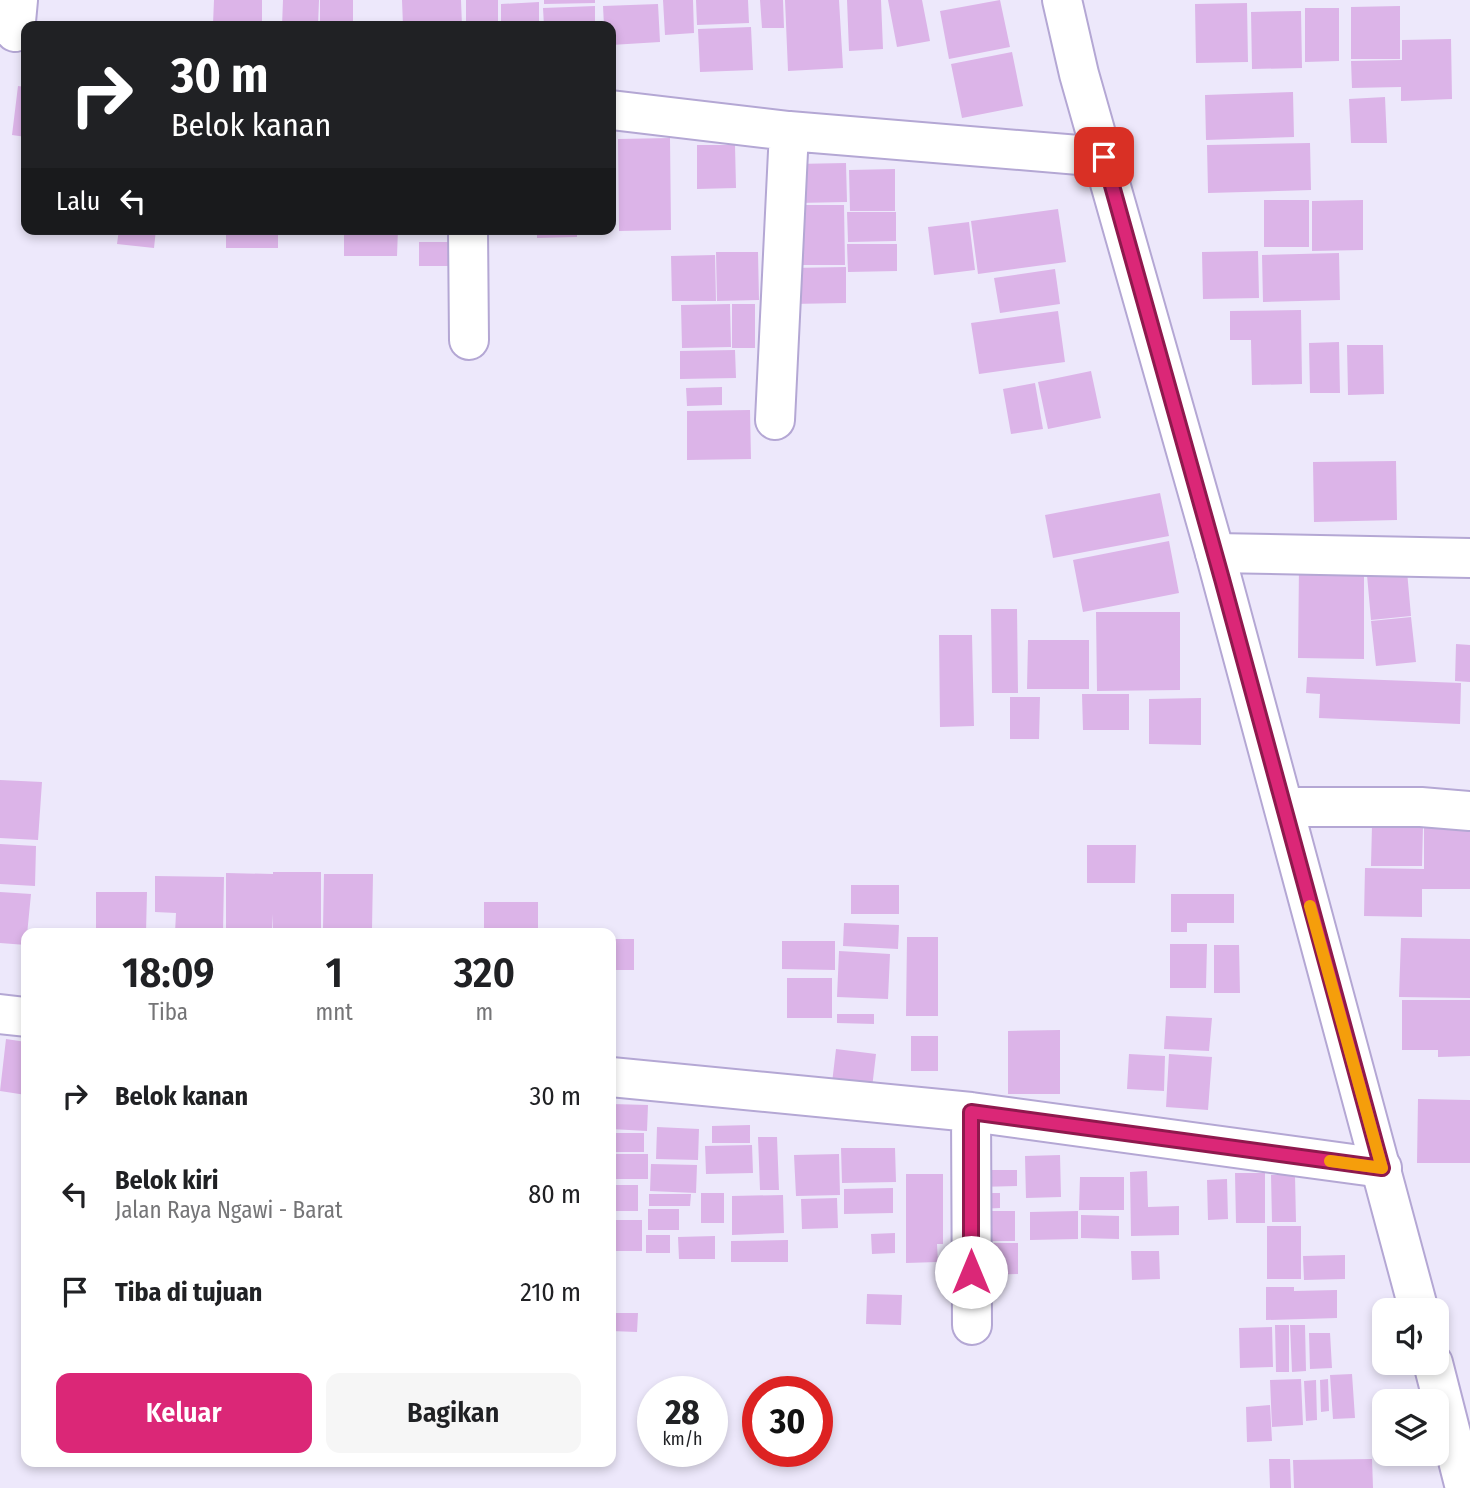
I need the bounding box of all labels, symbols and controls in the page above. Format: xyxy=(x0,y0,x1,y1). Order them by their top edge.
text: 30 m xyxy=(171,46,269,105)
icon: right xyxy=(56,49,147,140)
text: Belok kanan xyxy=(171,106,331,144)
pin xyxy=(1074,127,1134,187)
icon: arrive xyxy=(1085,138,1123,176)
icon: left xyxy=(114,182,152,220)
text: Lalu xyxy=(56,186,100,217)
text: 18:09 xyxy=(122,948,215,998)
text: 1 xyxy=(325,948,343,998)
text: 320 xyxy=(454,948,515,998)
text: Tiba xyxy=(148,998,188,1026)
text: mnt xyxy=(315,998,353,1026)
text: m xyxy=(476,998,493,1026)
icon: right xyxy=(56,1077,94,1115)
text: Belok kanan xyxy=(115,1081,248,1112)
text: 30 m xyxy=(530,1081,581,1112)
text: Belok kiri xyxy=(115,1165,218,1196)
icon: left xyxy=(56,1175,94,1213)
text: 80 m xyxy=(528,1179,581,1210)
text: Jalan Raya Ngawi - Barat xyxy=(115,1196,343,1224)
position arrow xyxy=(934,1235,1008,1309)
icon: arrive xyxy=(56,1273,94,1311)
text: Tiba di tujuan xyxy=(115,1277,262,1308)
text: 210 m xyxy=(520,1277,581,1308)
map controls xyxy=(1372,1298,1449,1466)
button: sound xyxy=(1372,1298,1449,1375)
button: Keluar xyxy=(56,1373,312,1453)
button: Bagikan xyxy=(326,1373,581,1453)
speed limit sign: 30 xyxy=(742,1376,833,1467)
button: layers xyxy=(1372,1389,1449,1466)
text: 28 xyxy=(665,1391,700,1433)
text: km/h xyxy=(662,1428,703,1450)

